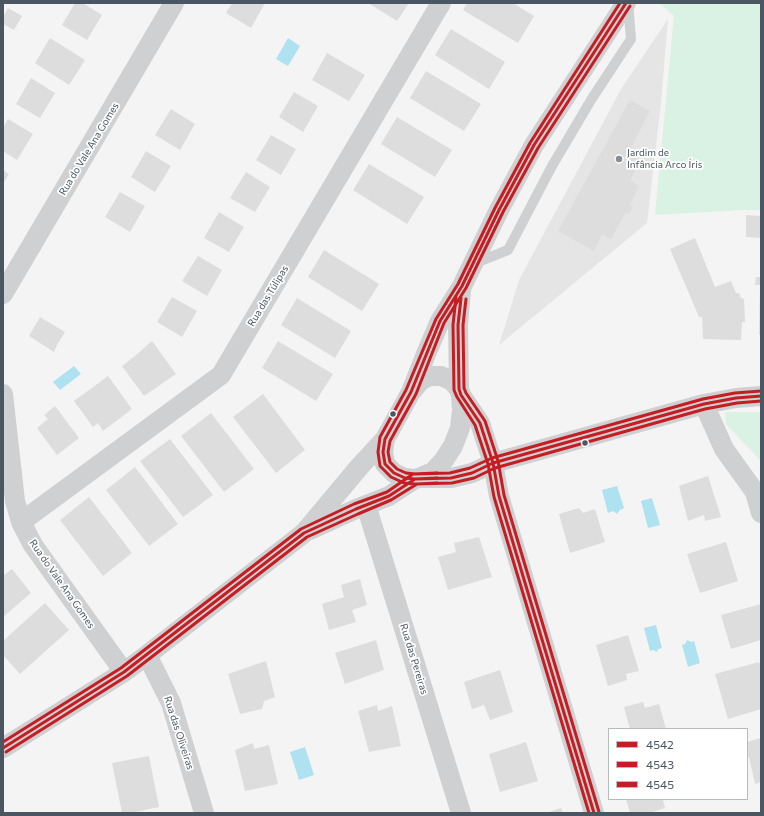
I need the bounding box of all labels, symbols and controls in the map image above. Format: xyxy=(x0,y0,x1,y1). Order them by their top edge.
street label: Rua do Vale Ana Gomes xyxy=(57,100,121,198)
place label: Jardim de Infância Arco Íris xyxy=(627,147,702,170)
marker: Jardim de Infância Arco Íris xyxy=(614,154,624,164)
street label: Rua das Túlipas xyxy=(245,263,291,329)
unlabelled marker xyxy=(388,409,398,419)
unlabelled marker xyxy=(580,438,590,448)
street label: Rua do Vale Ana Gomes xyxy=(27,537,97,631)
street label: Rua das Pereiras xyxy=(398,622,430,696)
street label: Rua das Oliveiras xyxy=(161,695,197,771)
legend xyxy=(608,728,748,800)
text: 4542 xyxy=(646,737,674,751)
text: 4543 xyxy=(646,757,674,771)
text: 4545 xyxy=(646,777,674,791)

